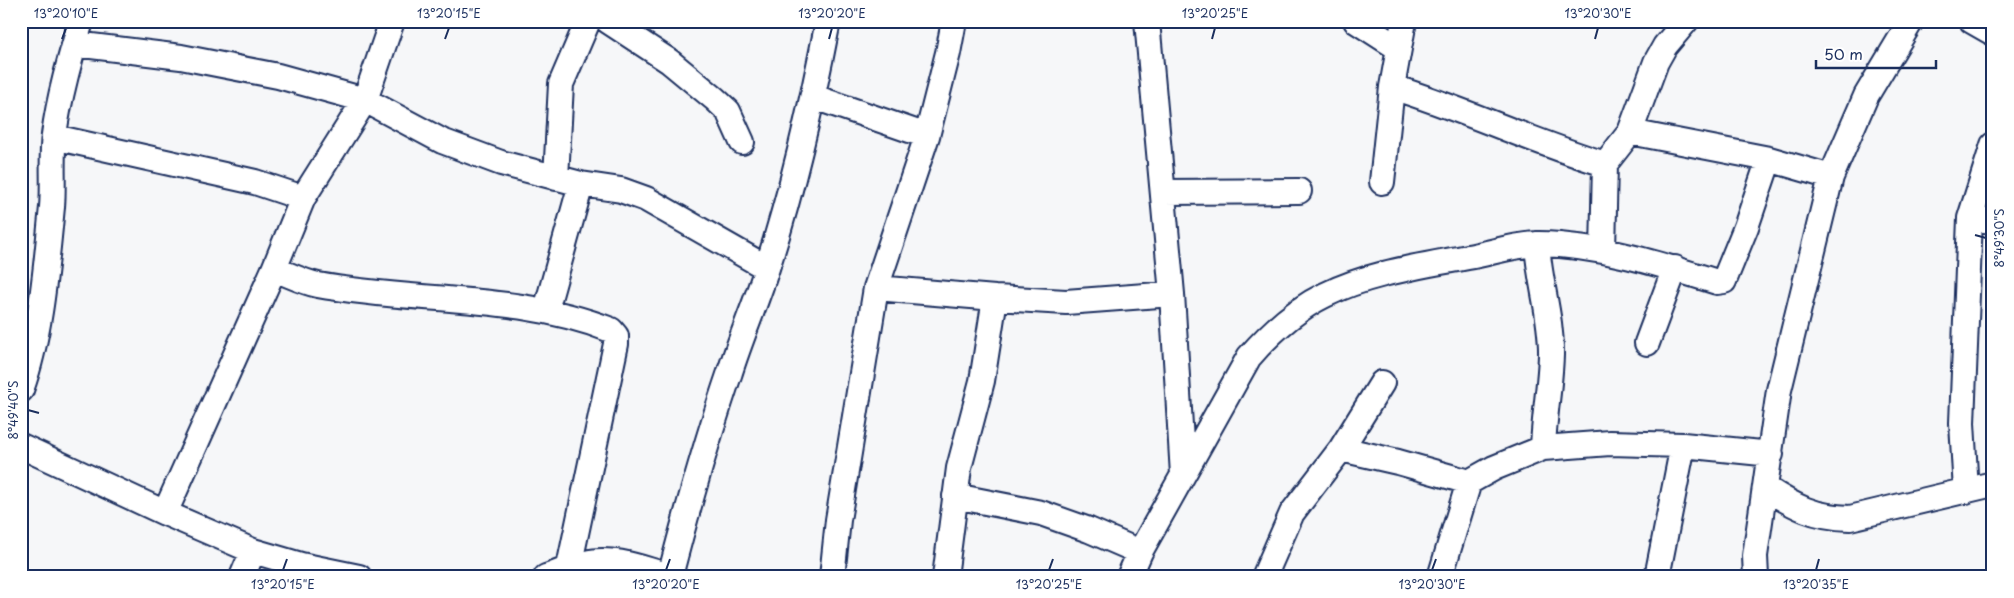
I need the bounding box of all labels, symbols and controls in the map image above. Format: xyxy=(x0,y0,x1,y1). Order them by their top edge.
text: 13°20'10"E xyxy=(34,4,98,22)
text: 13°20'15"E xyxy=(417,4,481,22)
text: 13°20'20"E xyxy=(798,4,866,22)
text: 13°20'25"E xyxy=(1182,4,1248,22)
text: 13°20'30"E xyxy=(1564,4,1632,22)
scale bar xyxy=(1816,38,1936,70)
text: 50 m xyxy=(1824,42,1863,65)
text: 8°49'30"S xyxy=(1990,208,2008,268)
text: 8°49'40"S xyxy=(4,381,22,439)
text: 13°20'15"E xyxy=(251,575,315,593)
text: 13°20'20"E xyxy=(632,575,700,593)
text: 13°20'25"E xyxy=(1016,575,1082,593)
text: 13°20'30"E xyxy=(1398,575,1466,593)
text: 13°20'35"E xyxy=(1783,575,1849,593)

